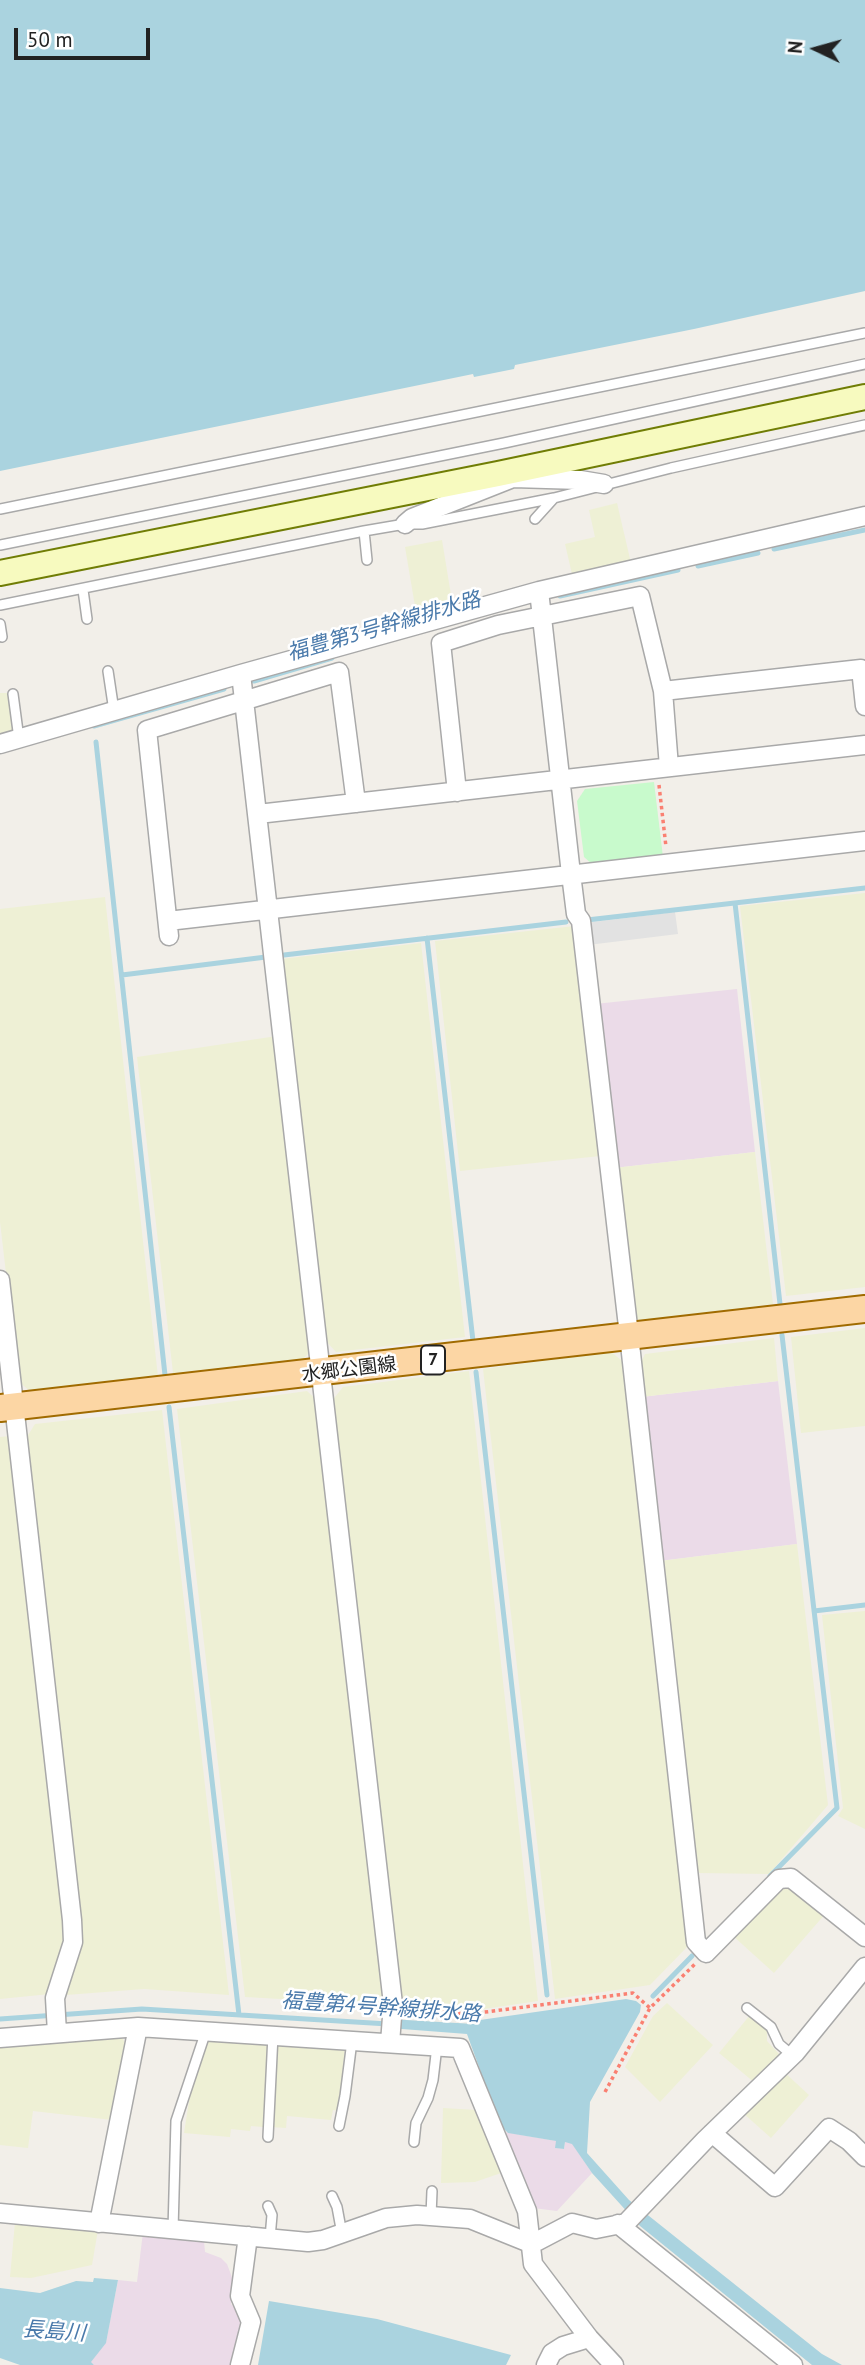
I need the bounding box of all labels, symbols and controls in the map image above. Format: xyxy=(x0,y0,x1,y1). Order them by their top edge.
scale bar xyxy=(18,14,154,58)
north arrow xyxy=(781,14,851,84)
text: 50 m xyxy=(27,26,73,53)
text: N xyxy=(783,40,808,54)
water label: 福豊第3号幹線排水路 xyxy=(284,587,484,667)
road number: 7 xyxy=(421,1345,445,1374)
street label: 水郷公園線 xyxy=(300,1353,398,1387)
water label: 福豊第4号幹線排水路 xyxy=(280,1988,482,2028)
water label: 長島川 xyxy=(22,2317,86,2347)

